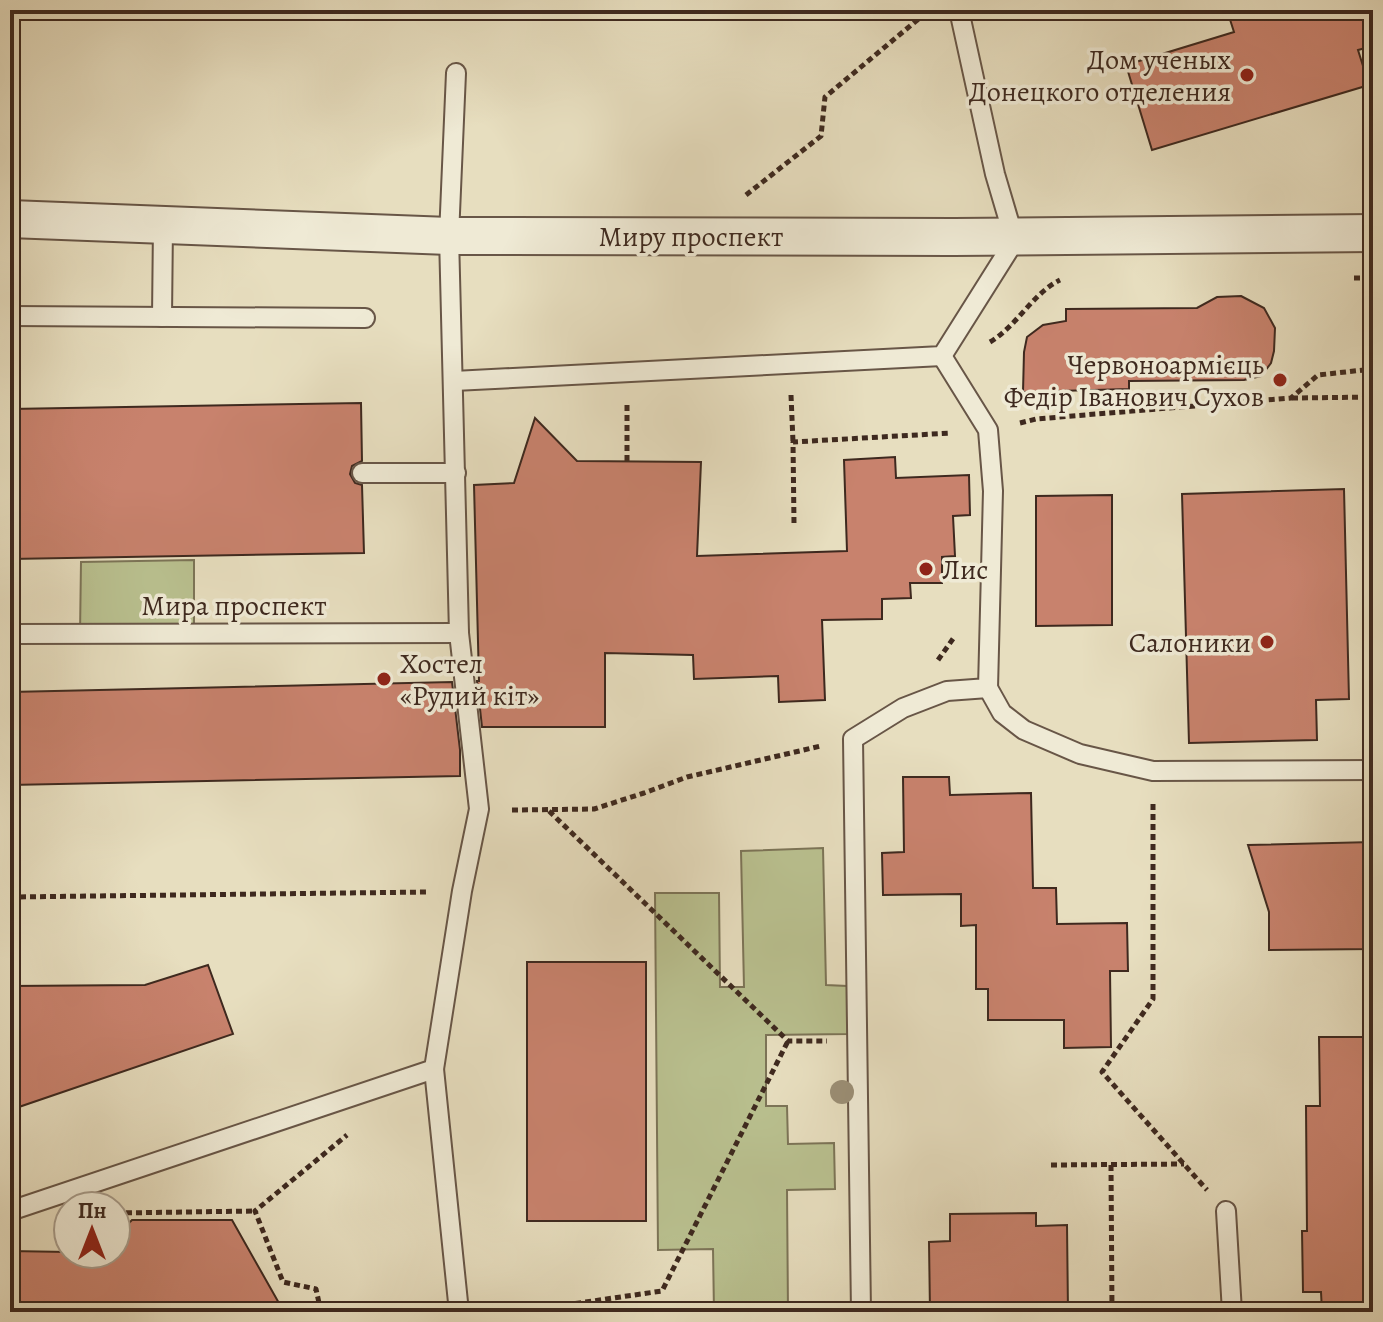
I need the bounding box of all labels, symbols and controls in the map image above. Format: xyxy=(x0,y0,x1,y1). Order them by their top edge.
place label: Дом ученых Донецкого отделения xyxy=(969,41,1231,111)
marker: Дом ученых Донецкого отделения xyxy=(1238,66,1256,84)
street label: Миру проспект xyxy=(599,218,783,256)
place label: Червоноармієць Федір Іванович Сухов xyxy=(1004,346,1264,416)
marker: Червоноармієць Федір Іванович Сухов xyxy=(1271,371,1289,389)
place label: Лис xyxy=(942,551,988,589)
marker: Лис xyxy=(917,560,935,578)
street label: Мира проспект xyxy=(141,587,327,625)
place label: Салоники xyxy=(1129,624,1251,662)
marker: Салоники xyxy=(1258,633,1276,651)
place label: Хостел «Рудий кіт» xyxy=(400,645,539,715)
marker: Хостел «Рудий кіт» xyxy=(375,670,393,688)
north arrow xyxy=(52,1190,132,1270)
text: Пн xyxy=(78,1196,106,1226)

